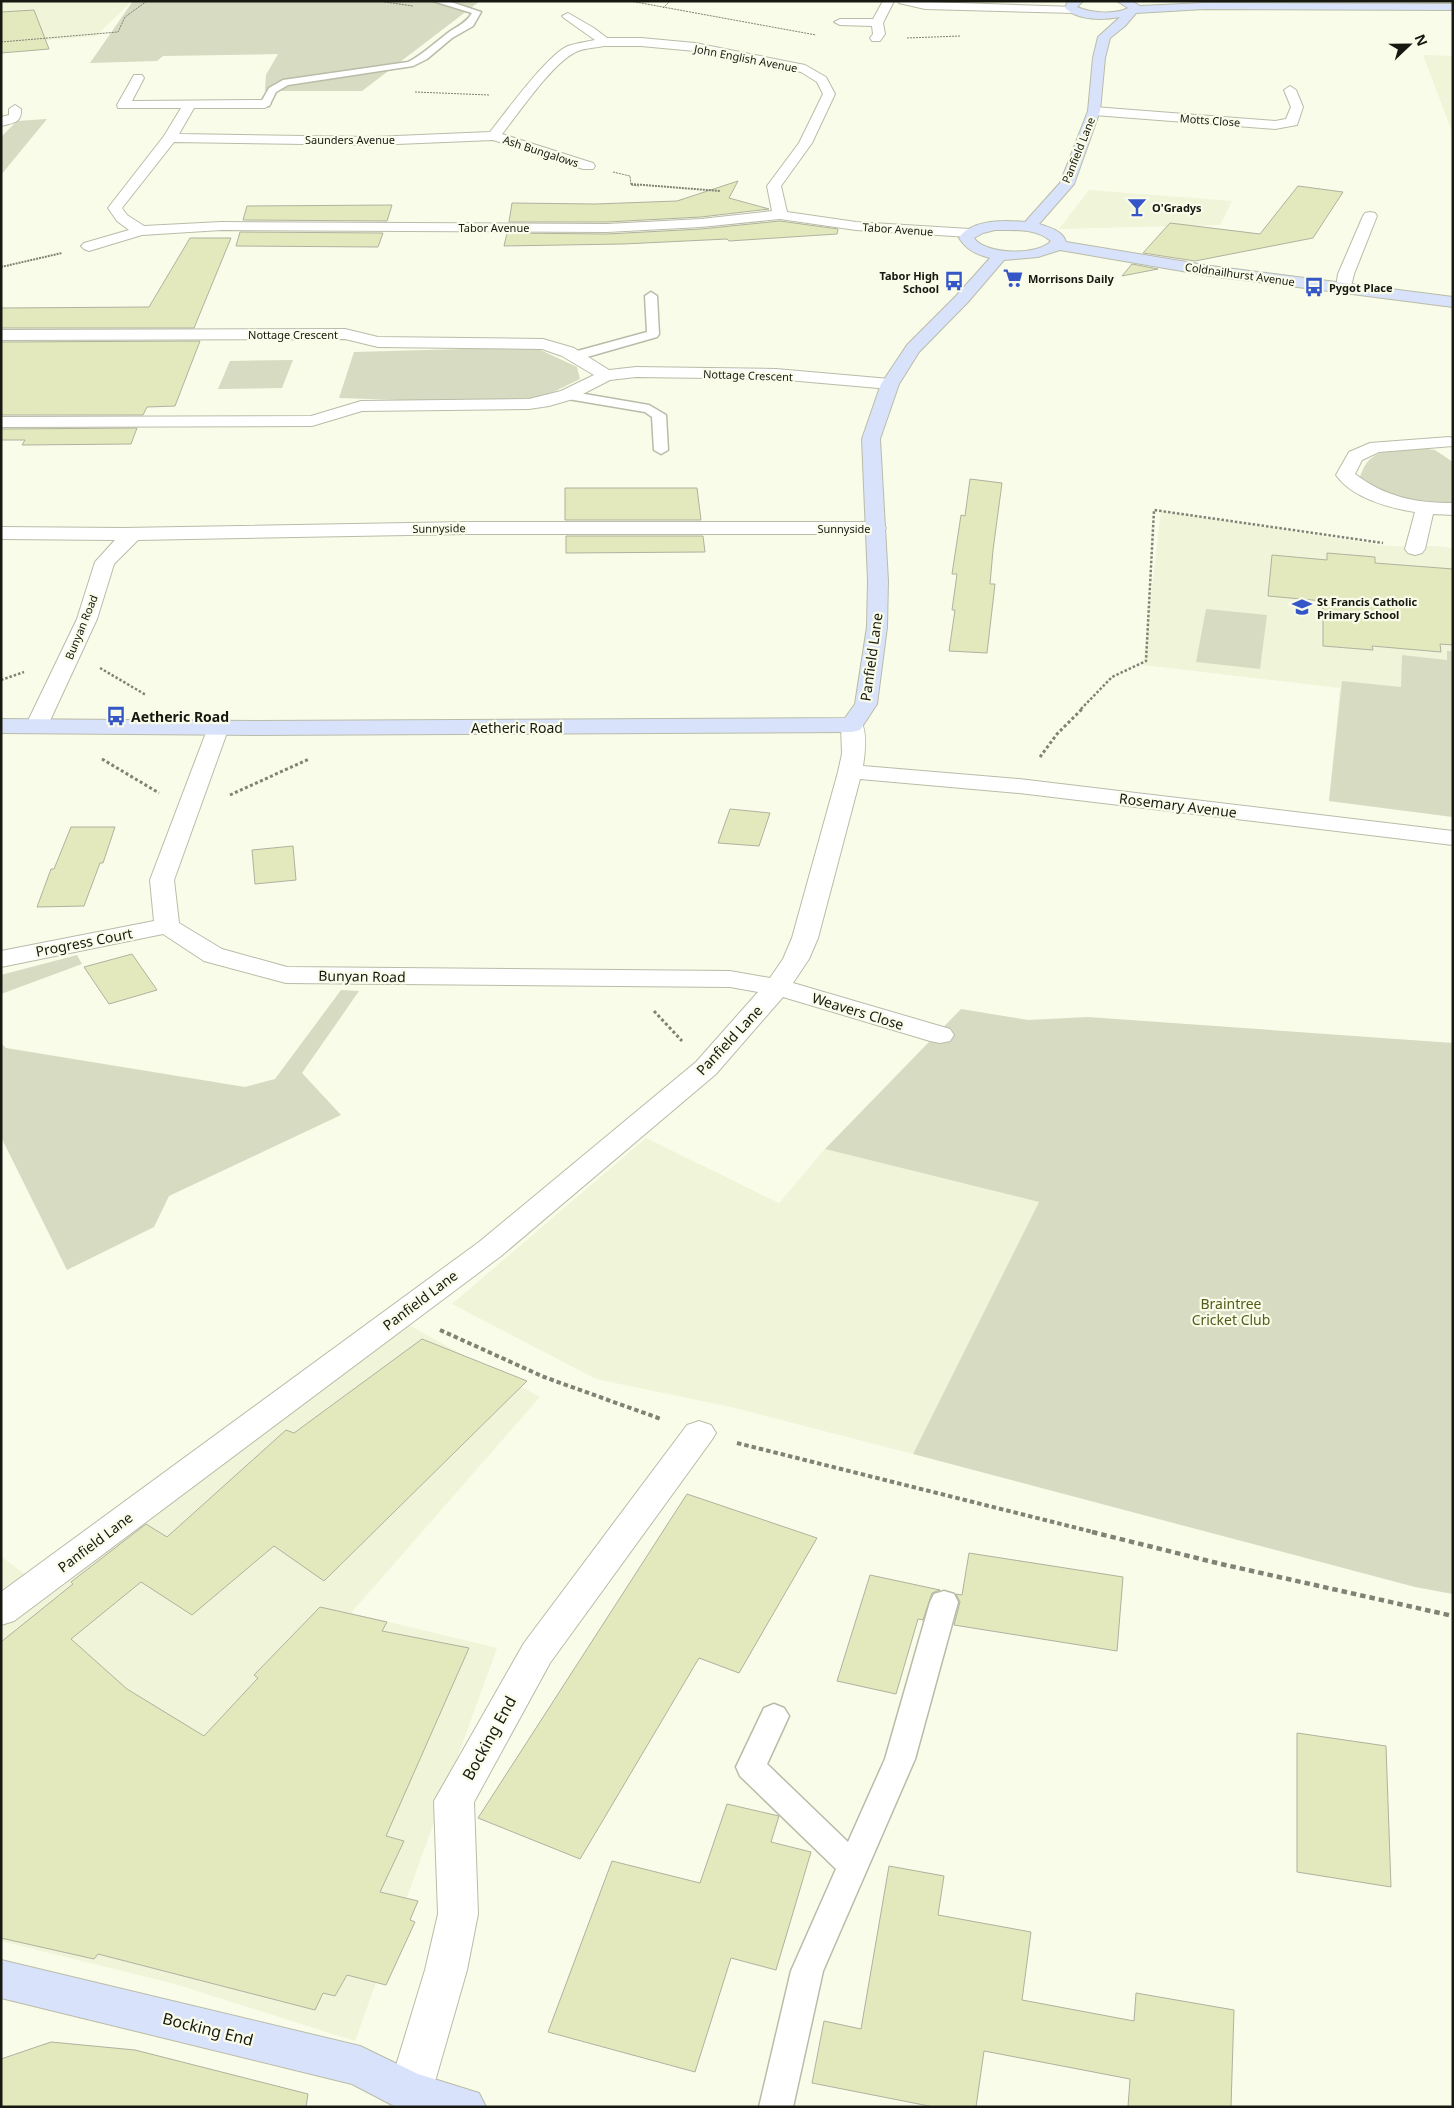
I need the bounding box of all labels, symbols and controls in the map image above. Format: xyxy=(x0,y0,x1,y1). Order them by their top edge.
north arrow xyxy=(1384,20,1434,70)
text: N xyxy=(1411,31,1432,49)
street label: John English Avenue xyxy=(692,40,799,75)
street label: Motts Close xyxy=(1179,110,1241,130)
street label: Panfield Lane xyxy=(1058,115,1098,185)
street label: Saunders Avenue xyxy=(305,132,395,147)
street label: Ash Bungalows xyxy=(501,132,581,170)
bar icon: O'Gradys xyxy=(1126,196,1148,218)
place label: O'Gradys xyxy=(1152,200,1202,215)
street label: Tabor Avenue xyxy=(862,219,934,239)
street label: Tabor Avenue xyxy=(459,220,529,235)
street label: Coldnailhurst Avenue xyxy=(1184,259,1296,289)
supermarket icon: Morrisons Daily xyxy=(1002,267,1024,289)
place label: Tabor High School xyxy=(880,268,939,296)
bus stop icon: Tabor High School xyxy=(943,270,965,292)
place label: Morrisons Daily xyxy=(1028,271,1115,286)
bus stop icon: Pygot Place xyxy=(1303,276,1325,298)
place label: Pygot Place xyxy=(1329,280,1393,295)
street label: Nottage Crescent xyxy=(248,327,338,342)
street label: Nottage Crescent xyxy=(703,366,793,384)
street label: Sunnyside xyxy=(412,520,466,536)
street label: Sunnyside xyxy=(817,521,871,536)
street label: Bunyan Road xyxy=(61,592,101,662)
place label: St Francis Catholic Primary School xyxy=(1317,594,1418,622)
school or university icon: St Francis Catholic Primary School xyxy=(1291,596,1313,618)
street label: Panfield Lane xyxy=(855,612,887,702)
bus stop icon: Aetheric Road xyxy=(105,705,127,727)
place label: Aetheric Road xyxy=(131,707,229,726)
street label: Aetheric Road xyxy=(471,718,563,737)
street label: Rosemary Avenue xyxy=(1118,788,1238,822)
street label: Progress Court xyxy=(34,923,134,961)
street label: Bunyan Road xyxy=(318,966,406,986)
street label: Weavers Close xyxy=(810,988,906,1034)
street label: Panfield Lane xyxy=(692,1001,766,1079)
street label: Panfield Lane xyxy=(379,1266,461,1334)
park label: Braintree Cricket Club xyxy=(1192,1294,1270,1329)
street label: Panfield Lane xyxy=(54,1508,136,1576)
street label: Bocking End xyxy=(457,1692,521,1784)
street label: Bocking End xyxy=(160,2007,256,2051)

